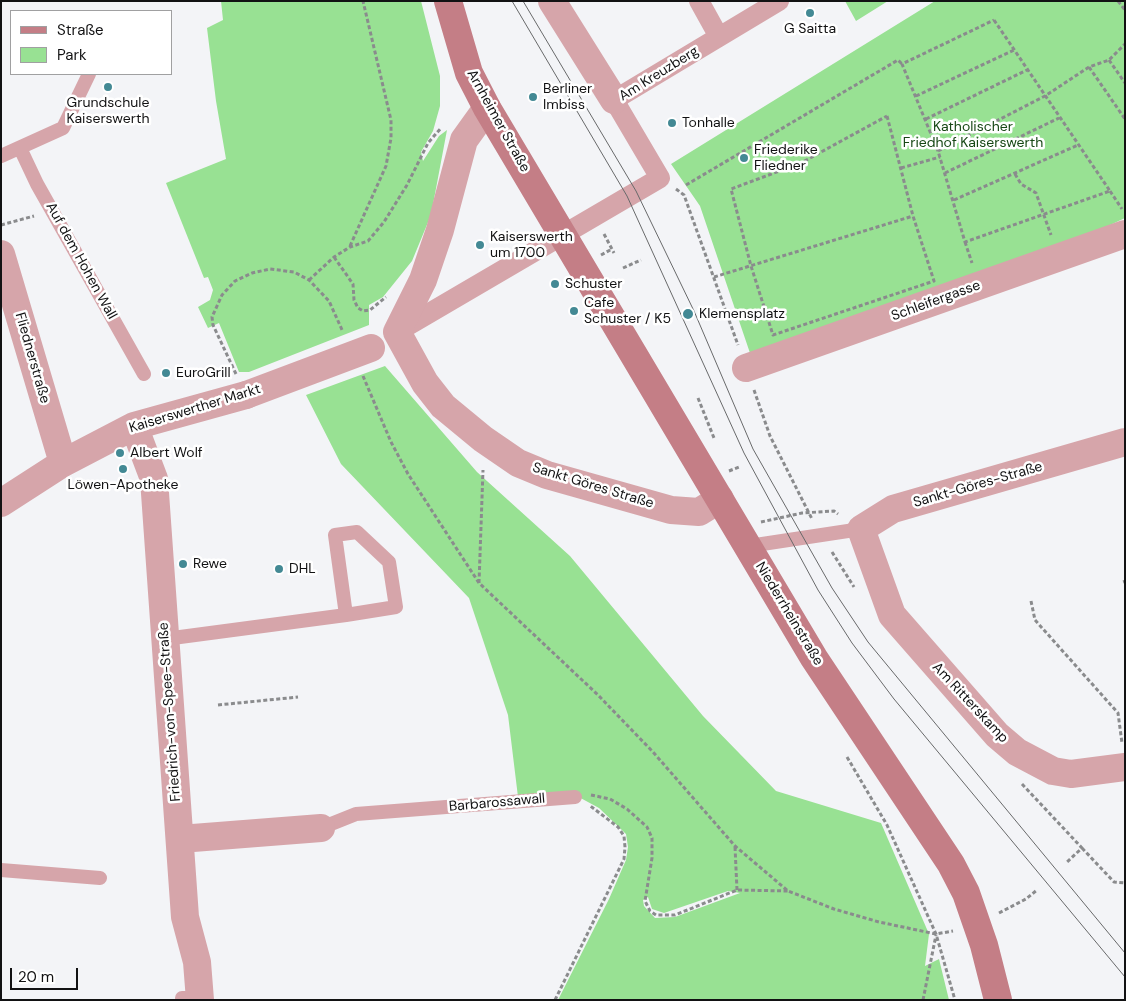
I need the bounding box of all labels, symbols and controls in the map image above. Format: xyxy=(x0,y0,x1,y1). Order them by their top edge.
marker: G Saitta xyxy=(804,7,816,19)
legend xyxy=(10,10,172,75)
text: Straße xyxy=(57,20,104,40)
place label: G Saitta xyxy=(784,21,836,37)
street label: Am Kreuzberg xyxy=(616,43,702,105)
text: Park xyxy=(57,45,87,65)
street label: Arnheimer Straße xyxy=(463,67,533,175)
marker: Grundschule Kaiserswerth xyxy=(102,81,114,93)
place label: Berliner Imbiss xyxy=(543,81,592,114)
marker: Berliner Imbiss xyxy=(527,91,539,103)
place label: Grundschule Kaiserswerth xyxy=(67,95,149,128)
place label: Tonhalle xyxy=(682,115,735,131)
marker: Tonhalle xyxy=(666,117,678,129)
park label: Katholischer Friedhof Kaiserswerth xyxy=(903,119,1043,152)
place label: Friederike Fliedner xyxy=(754,142,818,174)
marker: Friederike Fliedner xyxy=(738,152,750,164)
street label: Auf dem Hohen Wall xyxy=(42,200,120,322)
place label: Kaiserswerth um 1700 xyxy=(490,229,573,262)
marker: Kaiserswerth um 1700 xyxy=(474,239,486,251)
place label: Schuster xyxy=(565,276,622,292)
street label: Schleifergasse xyxy=(889,277,983,325)
marker: Schuster xyxy=(549,278,561,290)
place label: Cafe Schuster / K5 xyxy=(584,295,671,328)
marker: Cafe Schuster / K5 xyxy=(568,305,580,317)
place label: Klemensplatz xyxy=(699,306,785,322)
marker: Klemensplatz xyxy=(681,307,695,321)
street label: Fliednerstraße xyxy=(11,311,53,405)
place label: EuroGrill xyxy=(176,365,231,381)
marker: EuroGrill xyxy=(160,367,172,379)
street label: Kaiserswerther Markt xyxy=(127,381,263,437)
place label: Albert Wolf xyxy=(130,445,203,461)
marker: Albert Wolf xyxy=(114,447,126,459)
street label: Sankt-Göres-Straße xyxy=(911,459,1045,511)
street label: Sankt Göres Straße xyxy=(530,460,656,512)
marker: Löwen-Apotheke xyxy=(117,463,129,475)
place label: Löwen-Apotheke xyxy=(68,477,178,493)
place label: Rewe xyxy=(193,556,227,572)
marker: Rewe xyxy=(177,558,189,570)
street label: Niederrheinstraße xyxy=(752,559,826,669)
place label: DHL xyxy=(289,561,316,577)
marker: DHL xyxy=(273,563,285,575)
street label: Friedrich-von-Spee-Straße xyxy=(155,622,185,802)
street label: Am Ritterskamp xyxy=(928,659,1012,747)
street label: Barbarossawall xyxy=(448,790,546,816)
scale bar xyxy=(12,958,80,990)
text: 20 m xyxy=(18,967,54,987)

